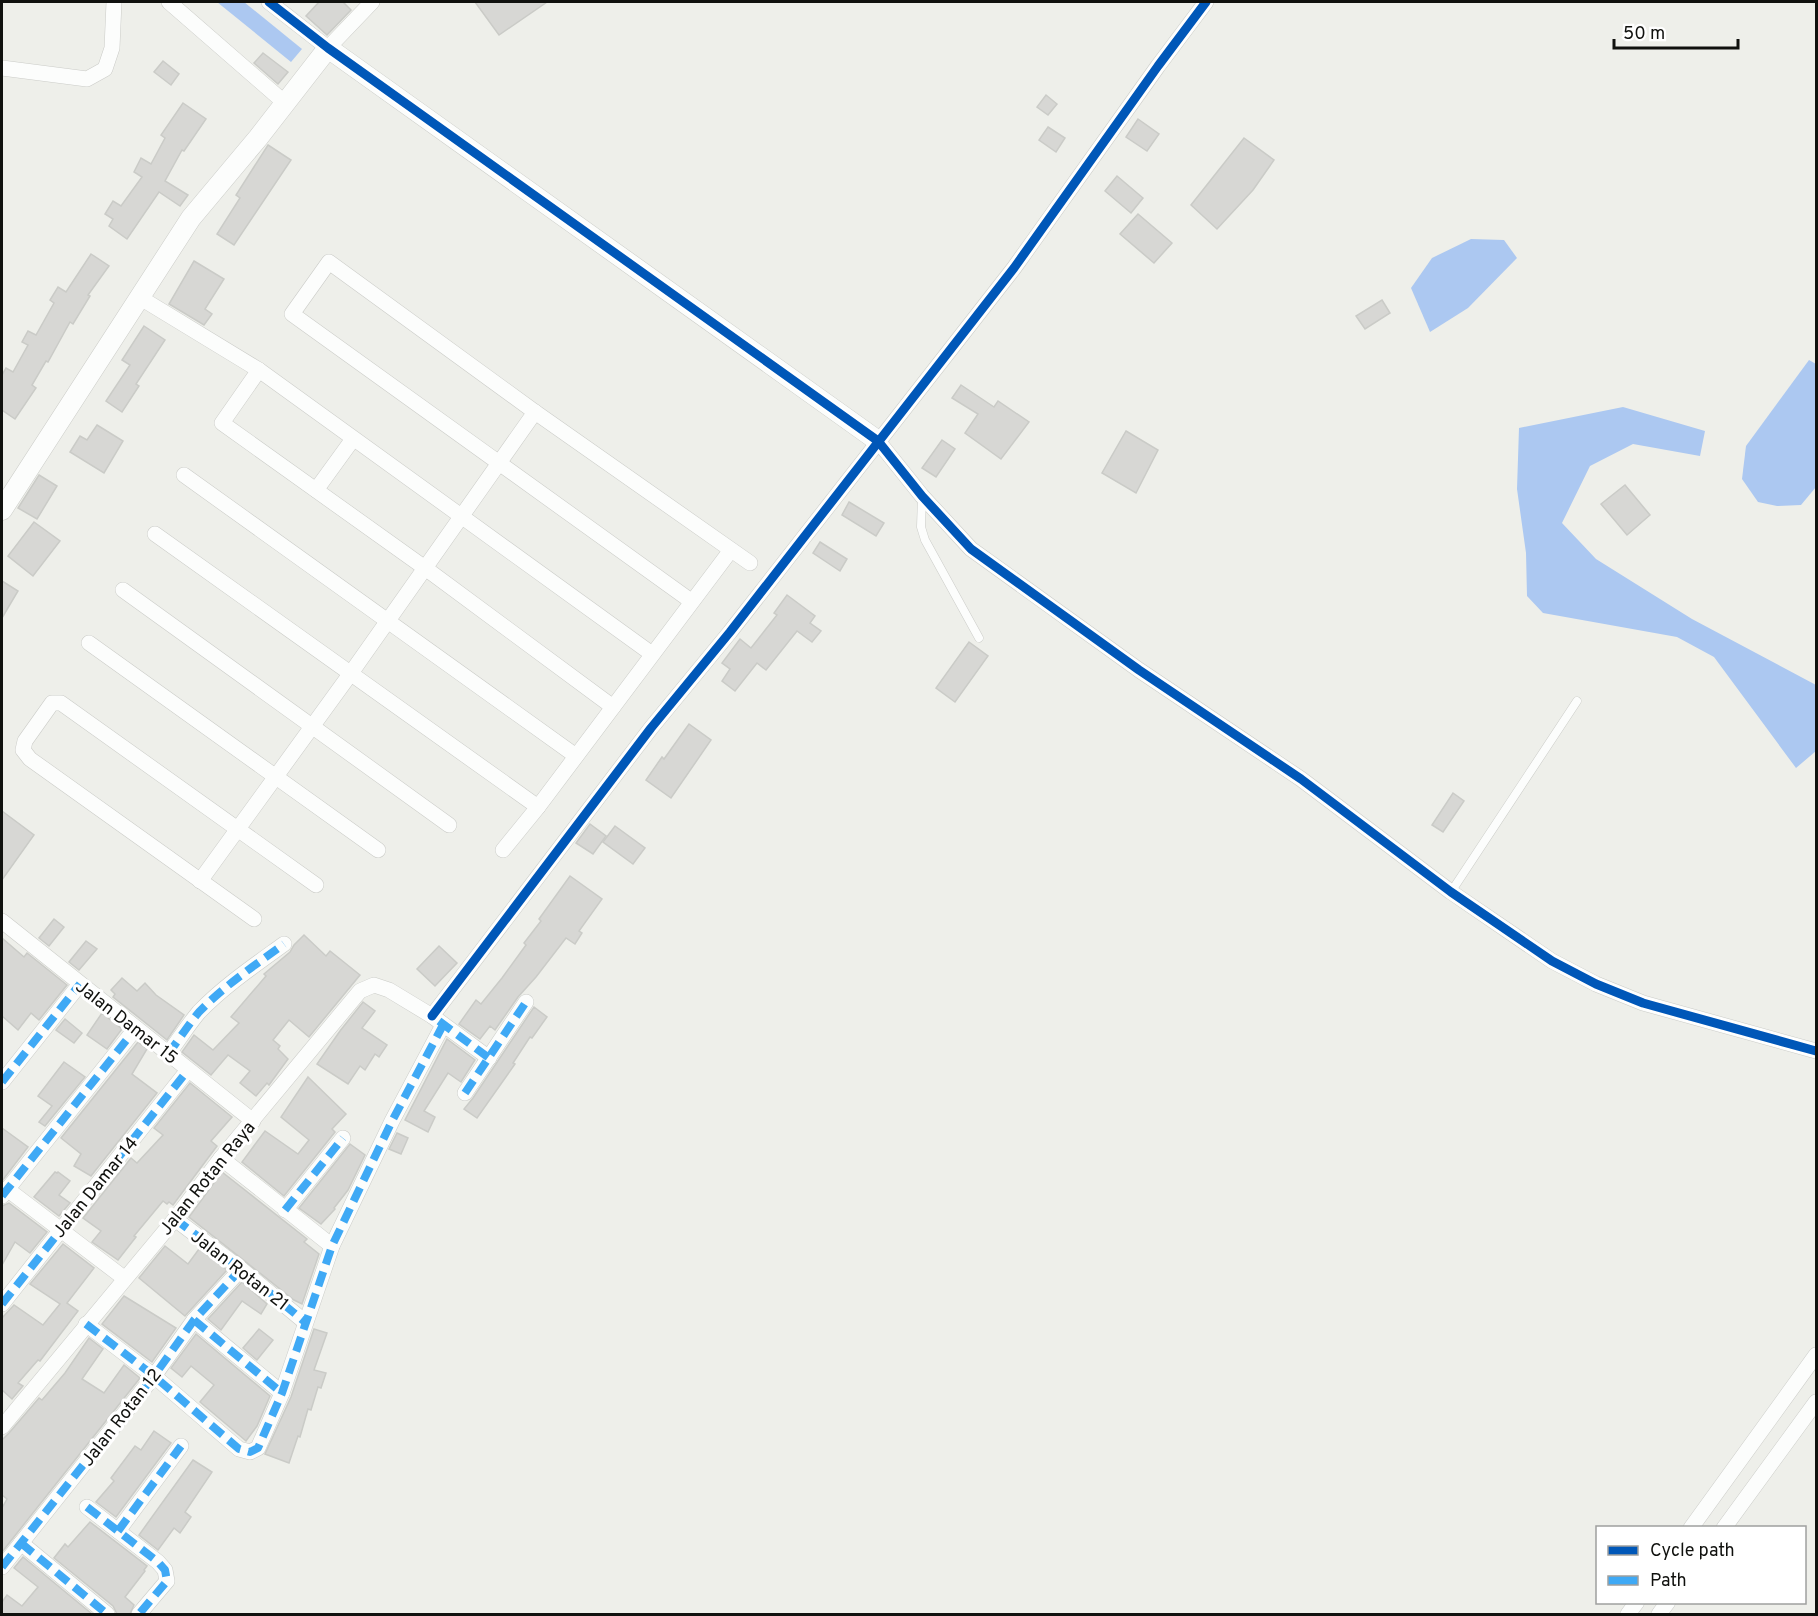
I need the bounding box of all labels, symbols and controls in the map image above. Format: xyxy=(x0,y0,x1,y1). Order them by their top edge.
scale bar xyxy=(1614,12,1738,50)
text: 50 m xyxy=(1623,23,1665,46)
street label: Jalan Damar 15 xyxy=(70,976,182,1070)
street label: Jalan Rotan Raya xyxy=(155,1117,261,1241)
street label: Jalan Damar 14 xyxy=(48,1133,144,1243)
street label: Jalan Rotan 21 xyxy=(186,1226,293,1317)
street label: Jalan Rotan 12 xyxy=(77,1364,168,1471)
legend xyxy=(1596,1526,1806,1604)
text: Cycle path xyxy=(1650,1540,1735,1563)
text: Path xyxy=(1650,1570,1687,1593)

